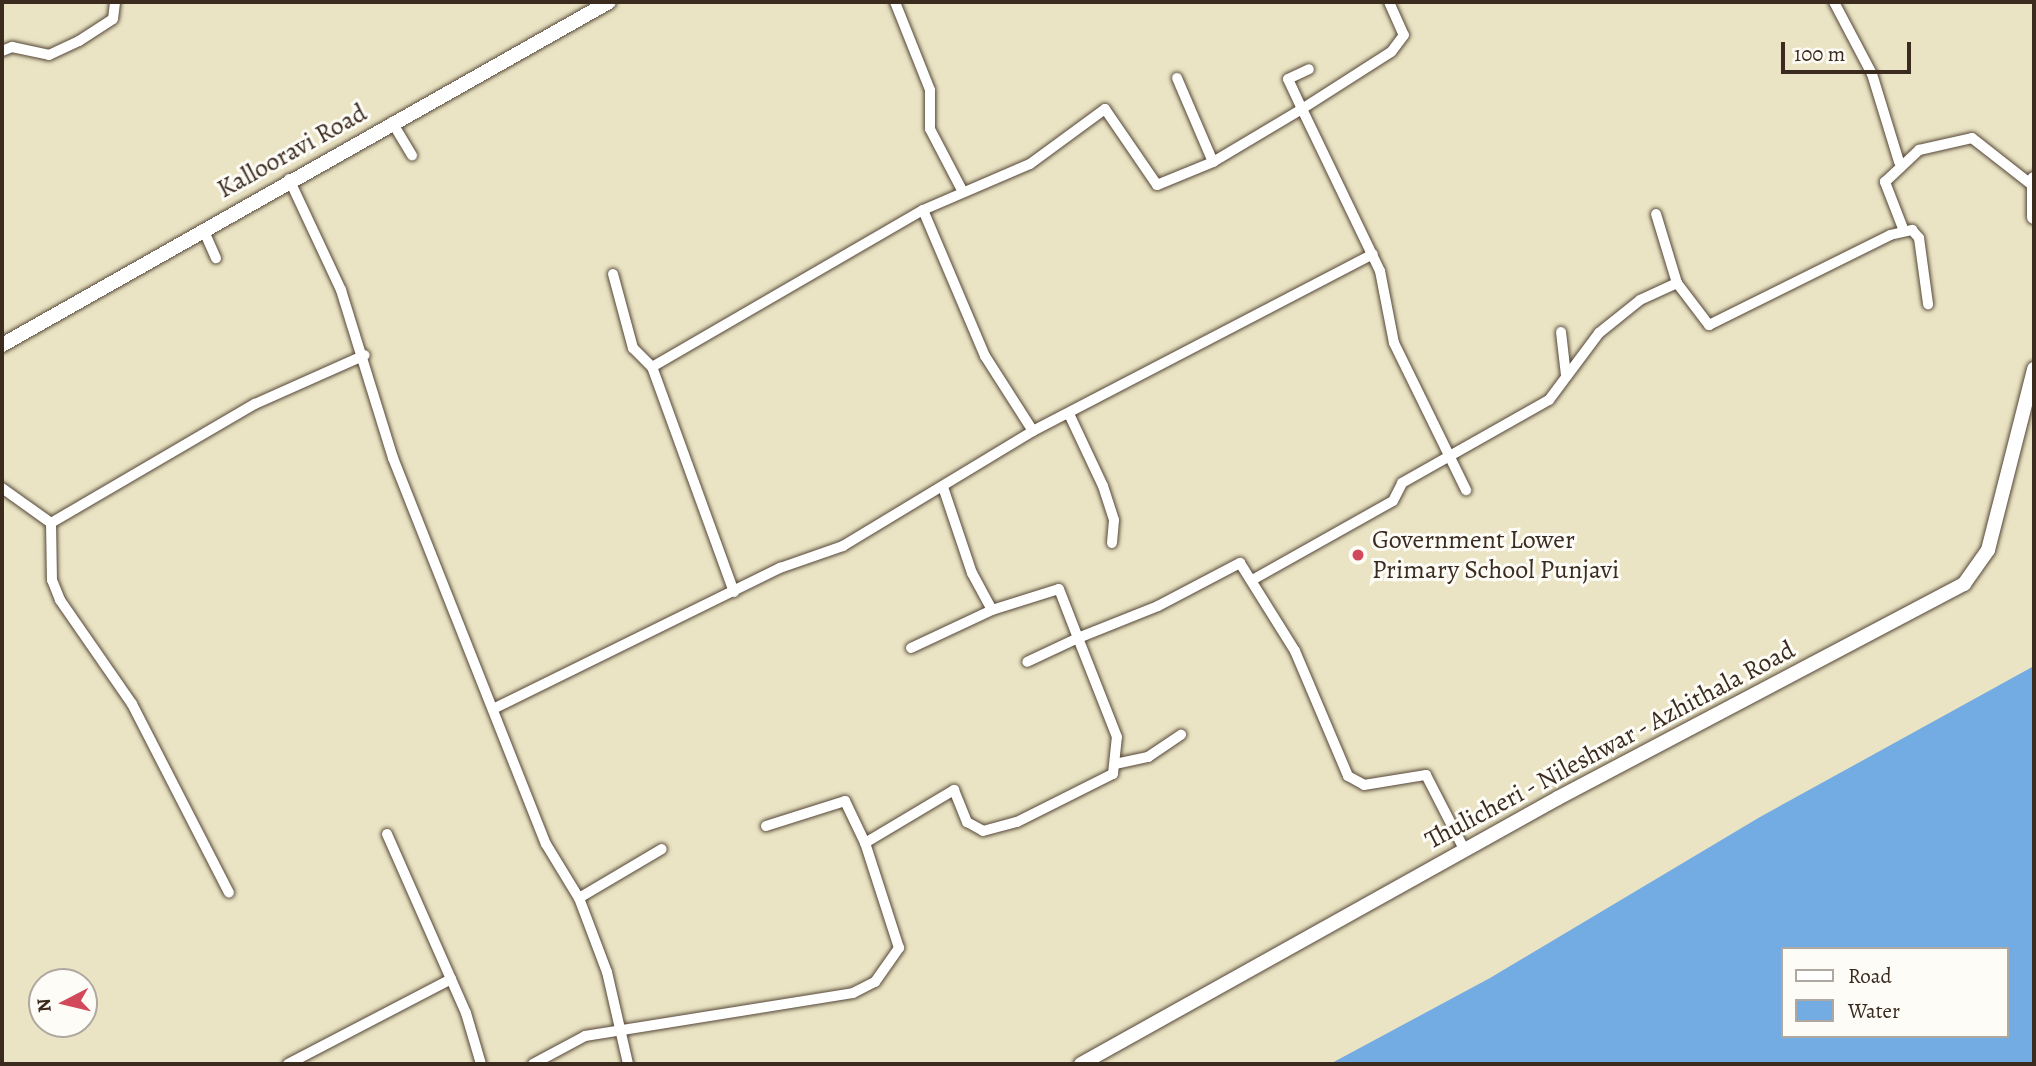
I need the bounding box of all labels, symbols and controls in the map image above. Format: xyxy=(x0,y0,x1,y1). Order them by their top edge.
scale bar xyxy=(1784,28,1913,72)
text: 100 m xyxy=(1794,40,1845,68)
street label: Kallooravi Road xyxy=(212,97,372,205)
place label: Government Lower Primary School Punjavi xyxy=(1372,524,1619,586)
marker: Government Lower Primary School Punjavi xyxy=(1350,547,1366,563)
street label: Thulicheri - Nileshwar - Azhithala Road xyxy=(1419,634,1801,856)
legend xyxy=(1780,947,2008,1038)
text: Road xyxy=(1848,962,1892,990)
north arrow xyxy=(28,968,98,1038)
text: N xyxy=(30,997,58,1014)
text: Water xyxy=(1848,997,1900,1025)

